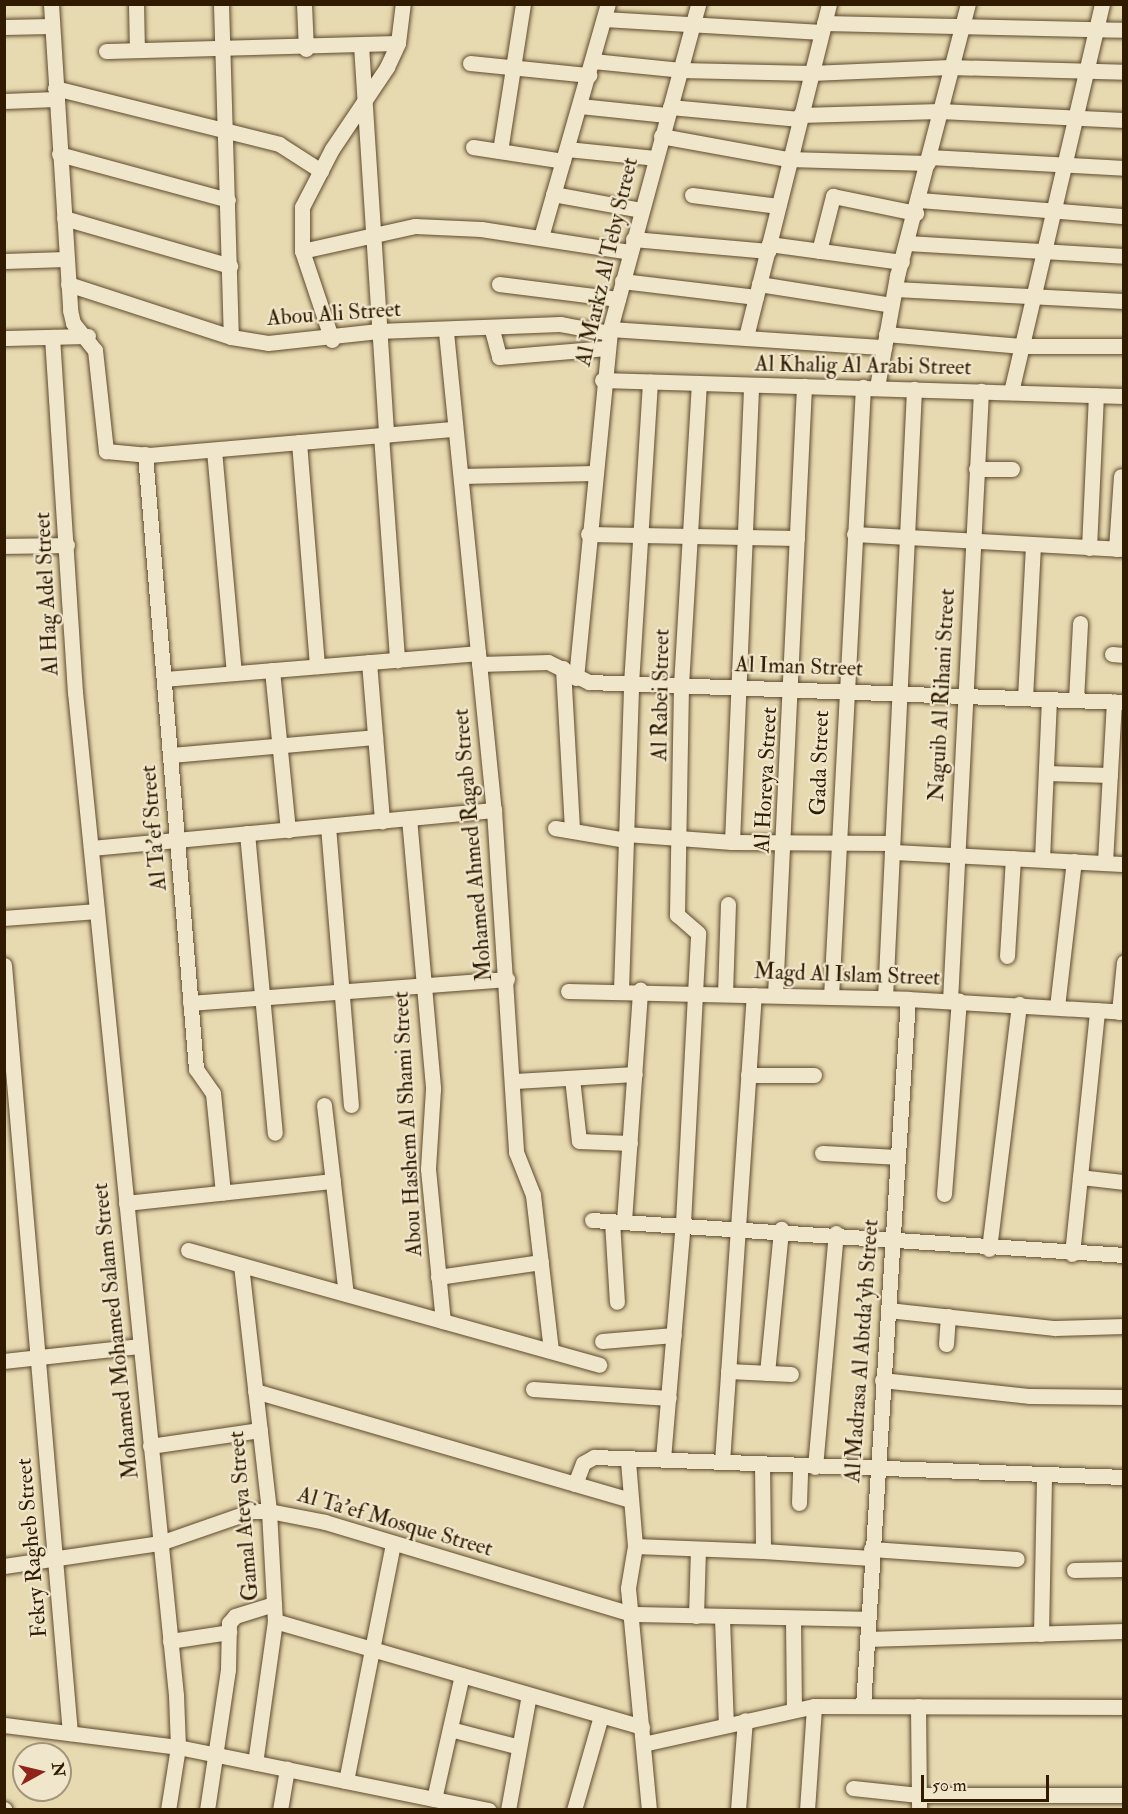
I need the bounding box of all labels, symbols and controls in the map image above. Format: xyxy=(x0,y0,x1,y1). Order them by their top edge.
street label: Al Markz Al Teby Street xyxy=(570,155,644,369)
street label: Abou Ali Street xyxy=(266,296,402,332)
street label: Al Khalig Al Arabi Street xyxy=(754,351,972,381)
street label: Al Hag Adel Street xyxy=(30,511,64,677)
street label: Naguib Al Rihani Street xyxy=(923,588,961,802)
street label: Al Rabei Street xyxy=(647,629,675,761)
street label: Al Iman Street xyxy=(734,652,864,682)
street label: Al Horeya Street xyxy=(749,706,783,854)
street label: Mohamed Ahmed Ragab Street xyxy=(448,707,498,983)
street label: Gada Street xyxy=(805,710,835,816)
street label: Al Ta'ef Street xyxy=(135,764,173,892)
street label: Magd Al Islam Street xyxy=(753,959,941,991)
street label: Abou Hashem Al Shami Street xyxy=(388,990,428,1258)
street label: Mohamed Mohamed Salam Street xyxy=(87,1182,145,1480)
street label: Al Madrasa Al Abtda'yh Street xyxy=(840,1218,884,1484)
street label: Gamal Ateya Street xyxy=(223,1430,265,1602)
street label: Fekry Ragheb Street xyxy=(11,1457,53,1639)
street label: Al Ta'ef Mosque Street xyxy=(294,1481,496,1563)
north arrow xyxy=(12,1742,72,1802)
text: N xyxy=(47,1761,69,1778)
scale bar xyxy=(924,1763,1052,1801)
text: 50 m xyxy=(932,1774,967,1797)

